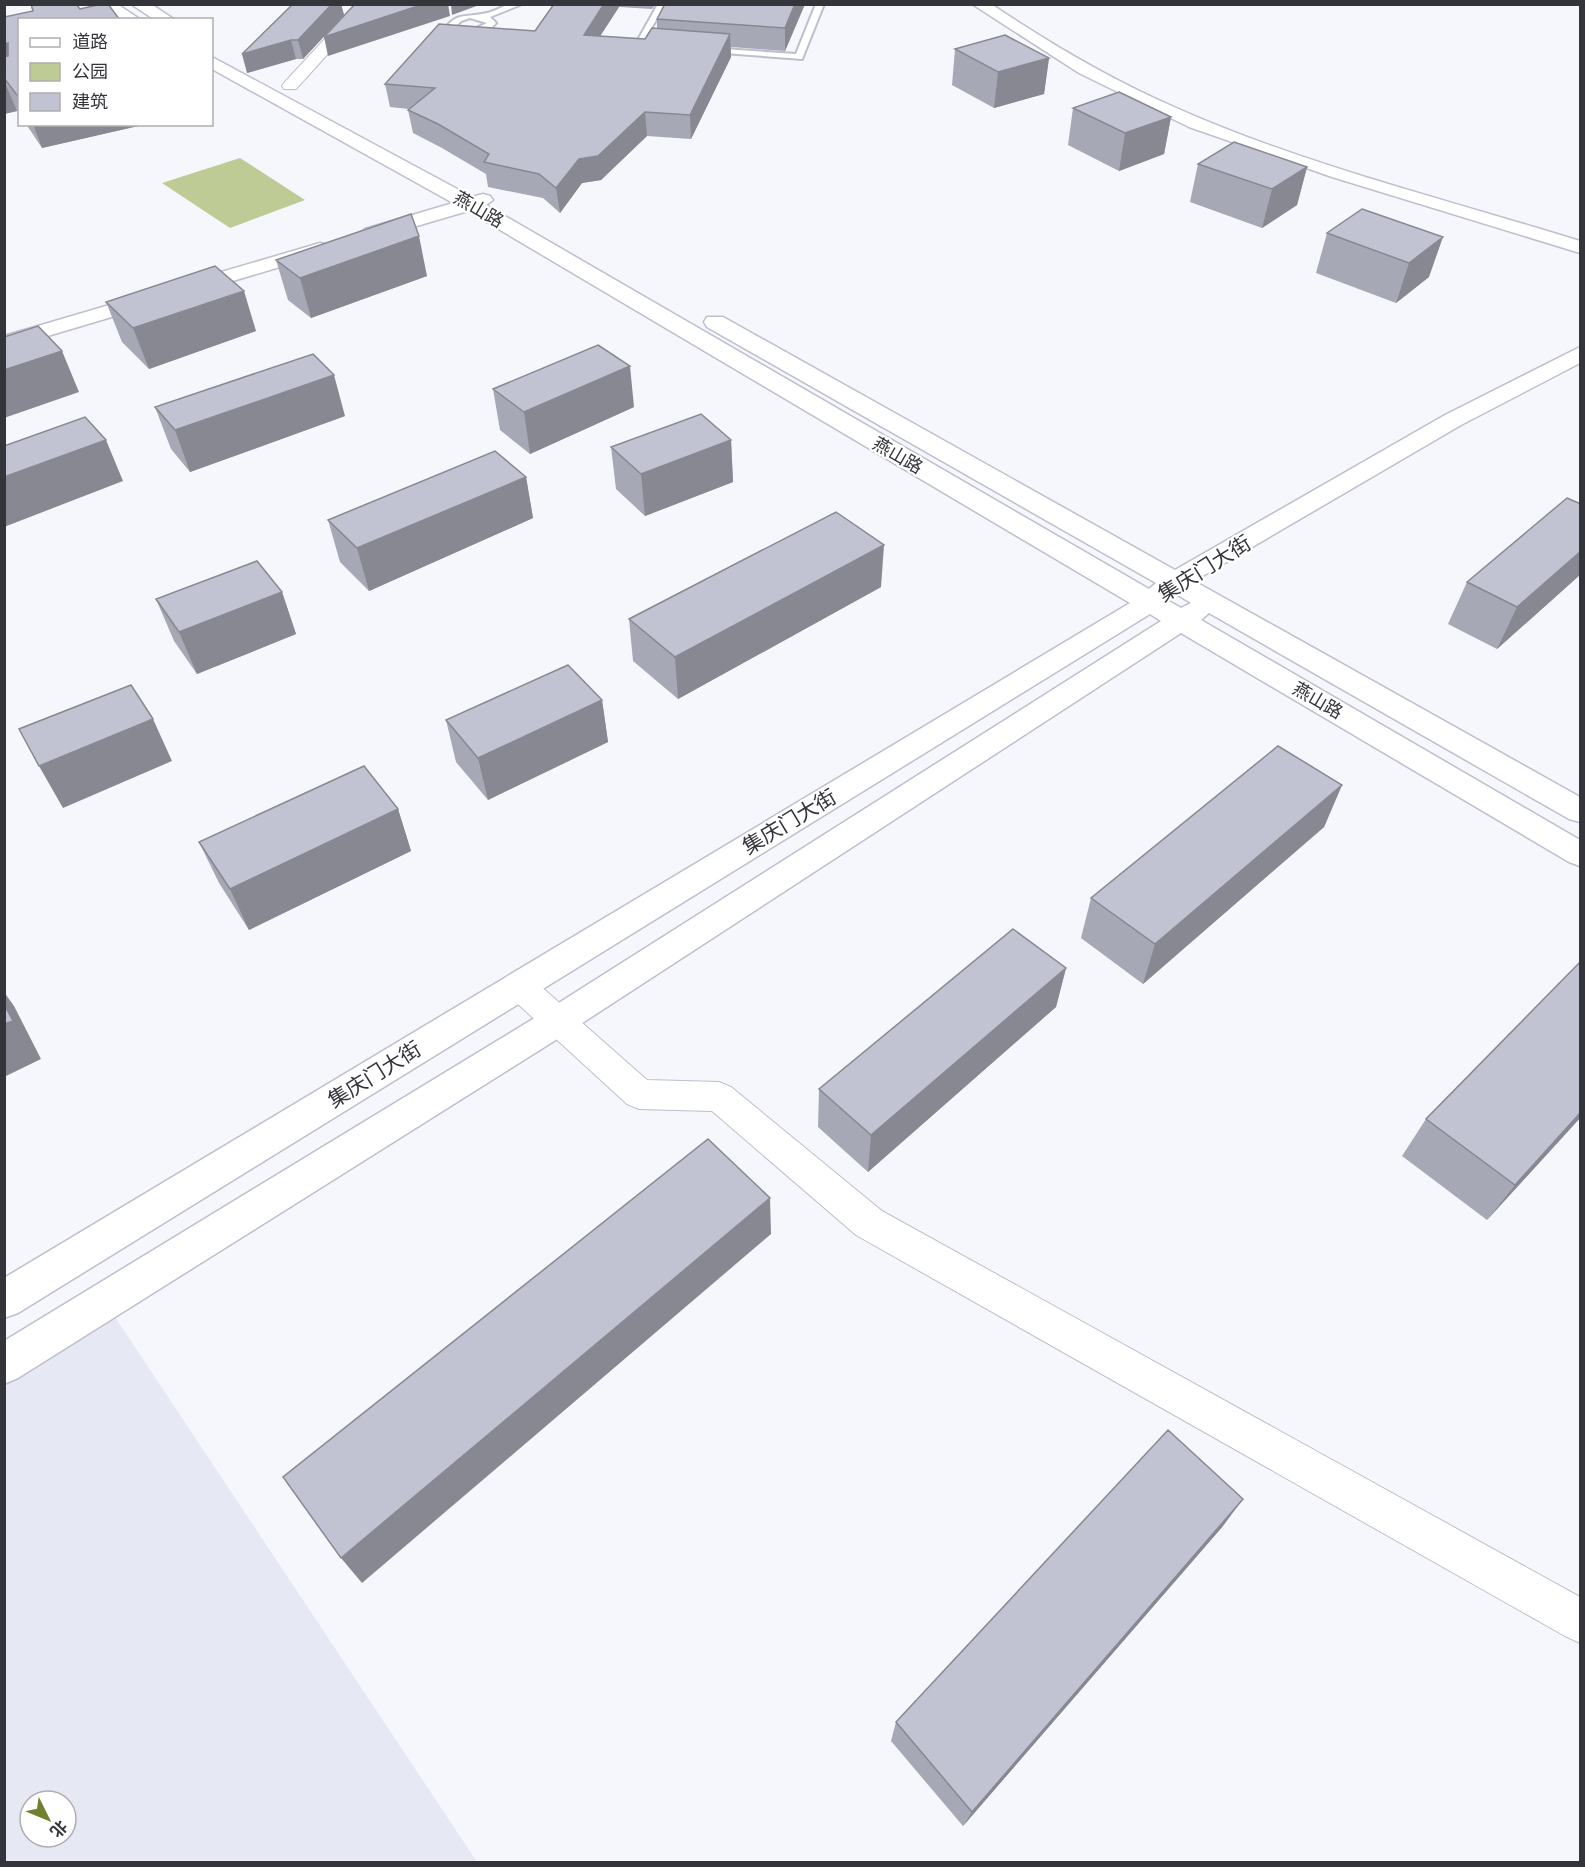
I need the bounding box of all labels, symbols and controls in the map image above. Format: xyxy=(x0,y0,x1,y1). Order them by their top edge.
legend xyxy=(18,18,213,126)
text: 道路 xyxy=(72,30,108,53)
text: 公园 xyxy=(72,60,108,83)
text: 建筑 xyxy=(72,90,108,113)
street label: 燕山路 xyxy=(450,186,508,232)
street label: 燕山路 xyxy=(869,432,927,478)
street label: 集庆门大街 xyxy=(1153,529,1255,607)
street label: 燕山路 xyxy=(1289,677,1347,723)
street label: 集庆门大街 xyxy=(737,783,841,859)
street label: 集庆门大街 xyxy=(323,1035,425,1113)
north arrow xyxy=(18,1789,78,1849)
text: 北 xyxy=(46,1817,72,1842)

